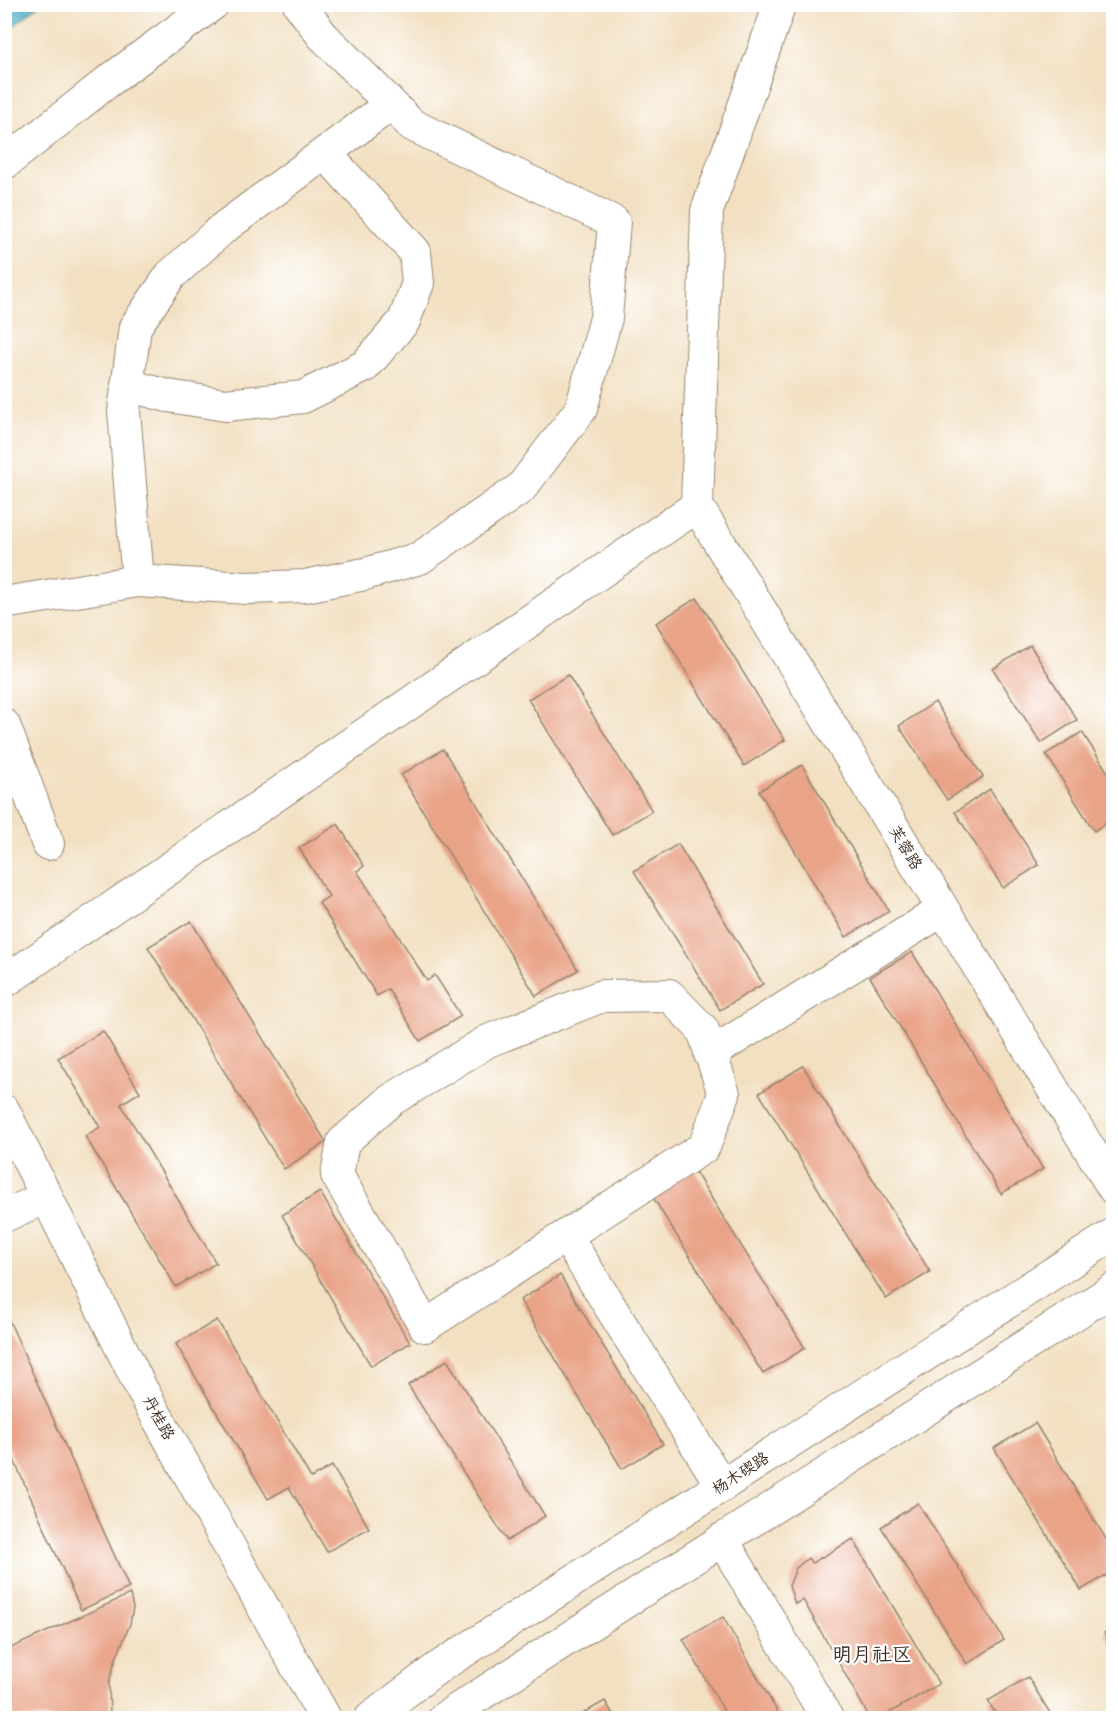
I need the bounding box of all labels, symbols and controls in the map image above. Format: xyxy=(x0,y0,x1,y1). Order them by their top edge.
street label: 芙蓉路 xyxy=(884,823,926,873)
street label: 丹桂路 xyxy=(138,1392,178,1444)
street label: 杨木碶路 xyxy=(709,1449,773,1499)
district label: 明月社区 xyxy=(832,1643,912,1667)

